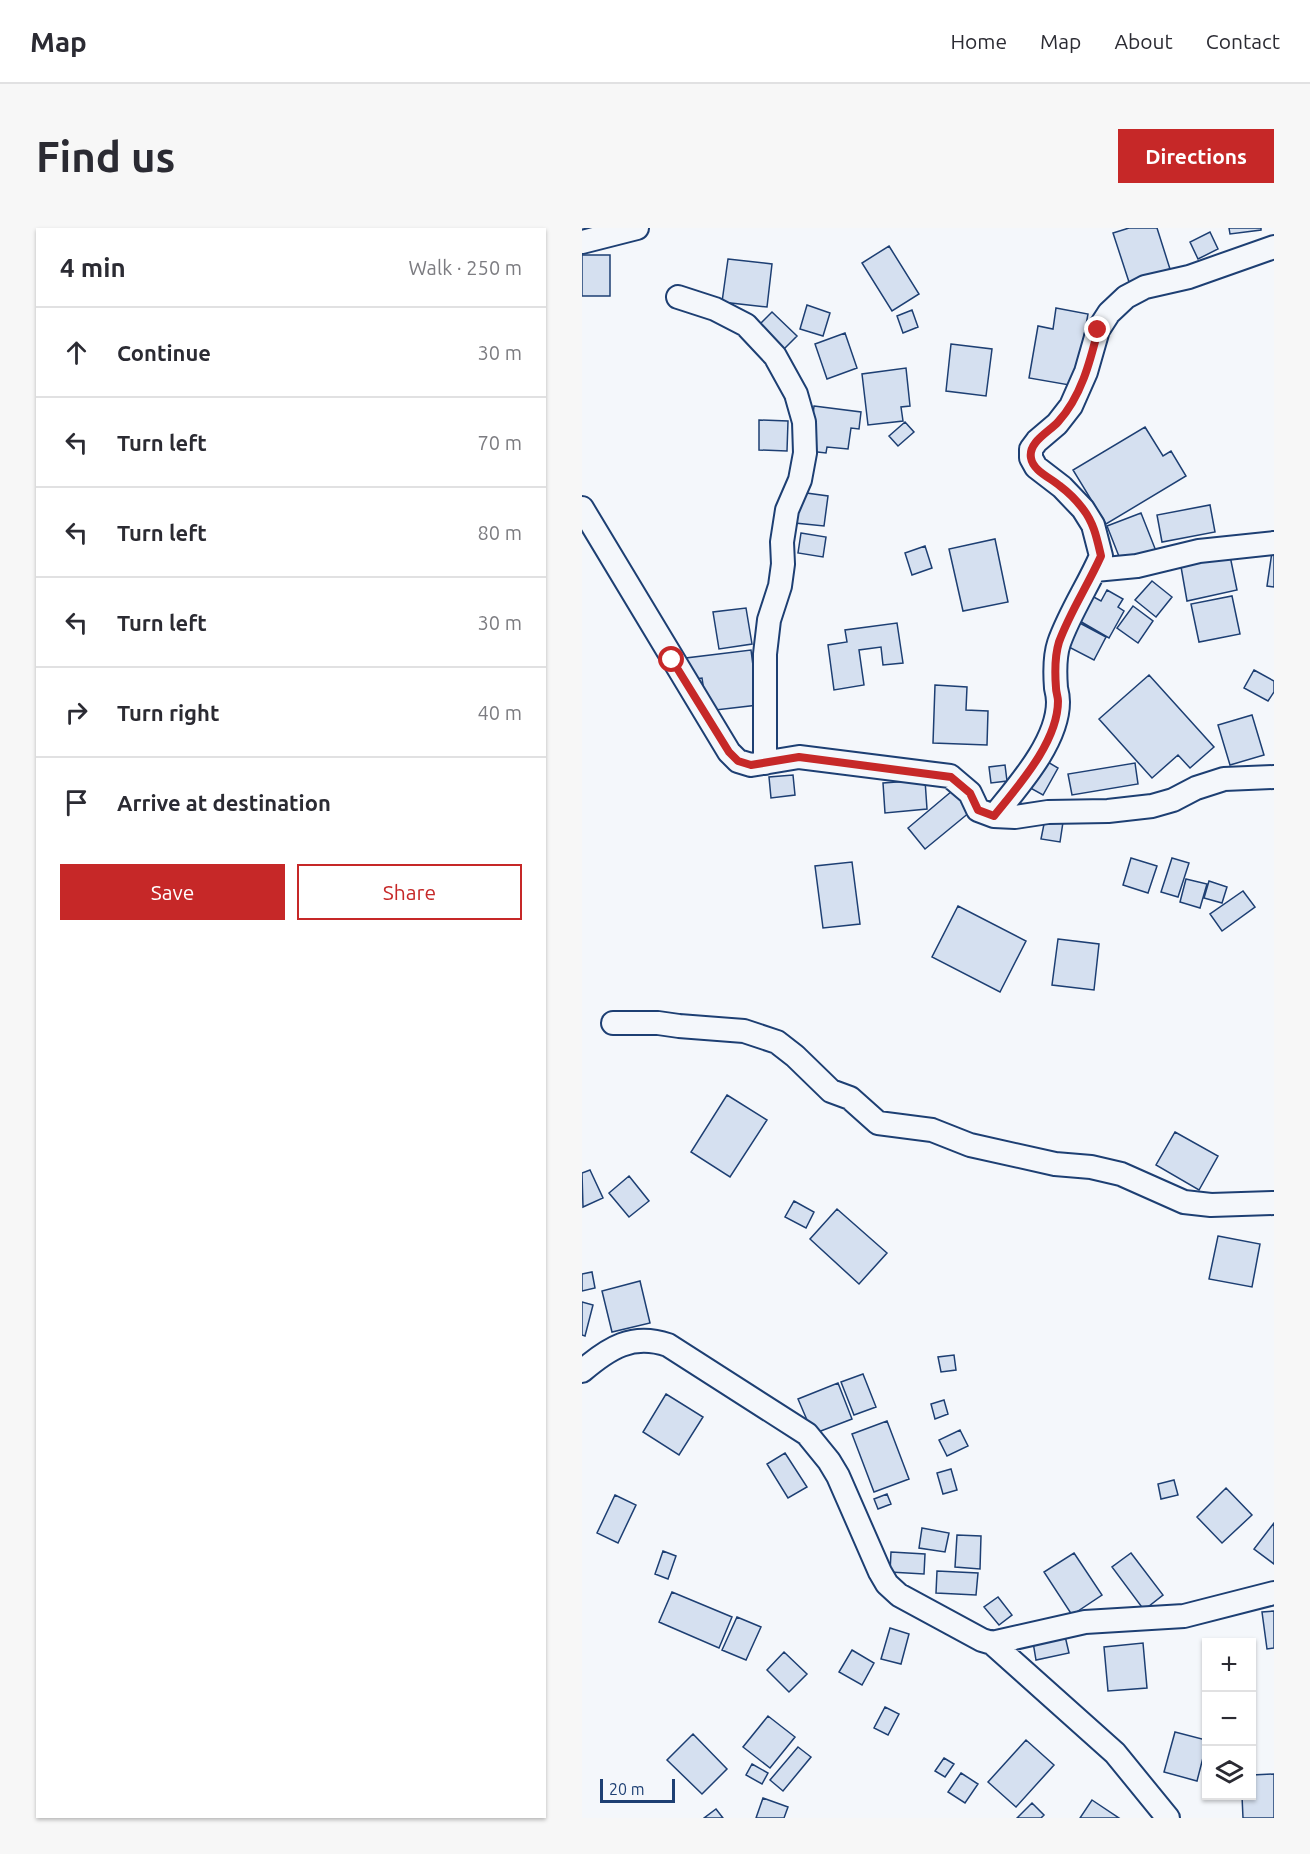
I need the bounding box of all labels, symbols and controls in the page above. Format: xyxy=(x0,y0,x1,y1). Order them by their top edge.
text: Map xyxy=(30,26,87,57)
text: Home xyxy=(950,29,1007,53)
text: Map xyxy=(1040,29,1081,53)
text: About xyxy=(1114,29,1173,53)
text: Contact xyxy=(1206,29,1280,53)
button: Directions xyxy=(1118,129,1274,183)
text: Find us xyxy=(36,133,175,180)
text: 4 min xyxy=(60,253,126,282)
text: Walk · 250 m xyxy=(409,256,522,279)
route end xyxy=(1084,316,1110,342)
icon: ahead xyxy=(60,336,93,369)
text: Continue xyxy=(117,340,211,365)
text: 30 m xyxy=(478,341,522,364)
icon: left xyxy=(60,426,93,459)
text: Turn left xyxy=(117,430,207,455)
text: 70 m xyxy=(478,431,522,454)
icon: left xyxy=(60,516,93,549)
text: Turn left xyxy=(117,520,207,545)
text: 80 m xyxy=(478,521,522,544)
icon: left xyxy=(60,606,93,639)
text: Turn left xyxy=(117,610,207,635)
text: 30 m xyxy=(478,611,522,634)
route start xyxy=(658,646,684,672)
icon: right xyxy=(60,696,93,729)
text: Turn right xyxy=(117,700,219,725)
text: 40 m xyxy=(478,701,522,724)
icon: arrive xyxy=(60,786,93,819)
text: Arrive at destination xyxy=(117,790,331,815)
button: Save xyxy=(60,864,285,920)
button: Share xyxy=(297,864,522,920)
map controls xyxy=(1202,1638,1256,1800)
button: + xyxy=(1202,1638,1256,1692)
button: − xyxy=(1202,1692,1256,1746)
button: layers xyxy=(1202,1746,1256,1800)
scale bar xyxy=(600,1776,675,1804)
text: 20 m xyxy=(609,1780,645,1798)

